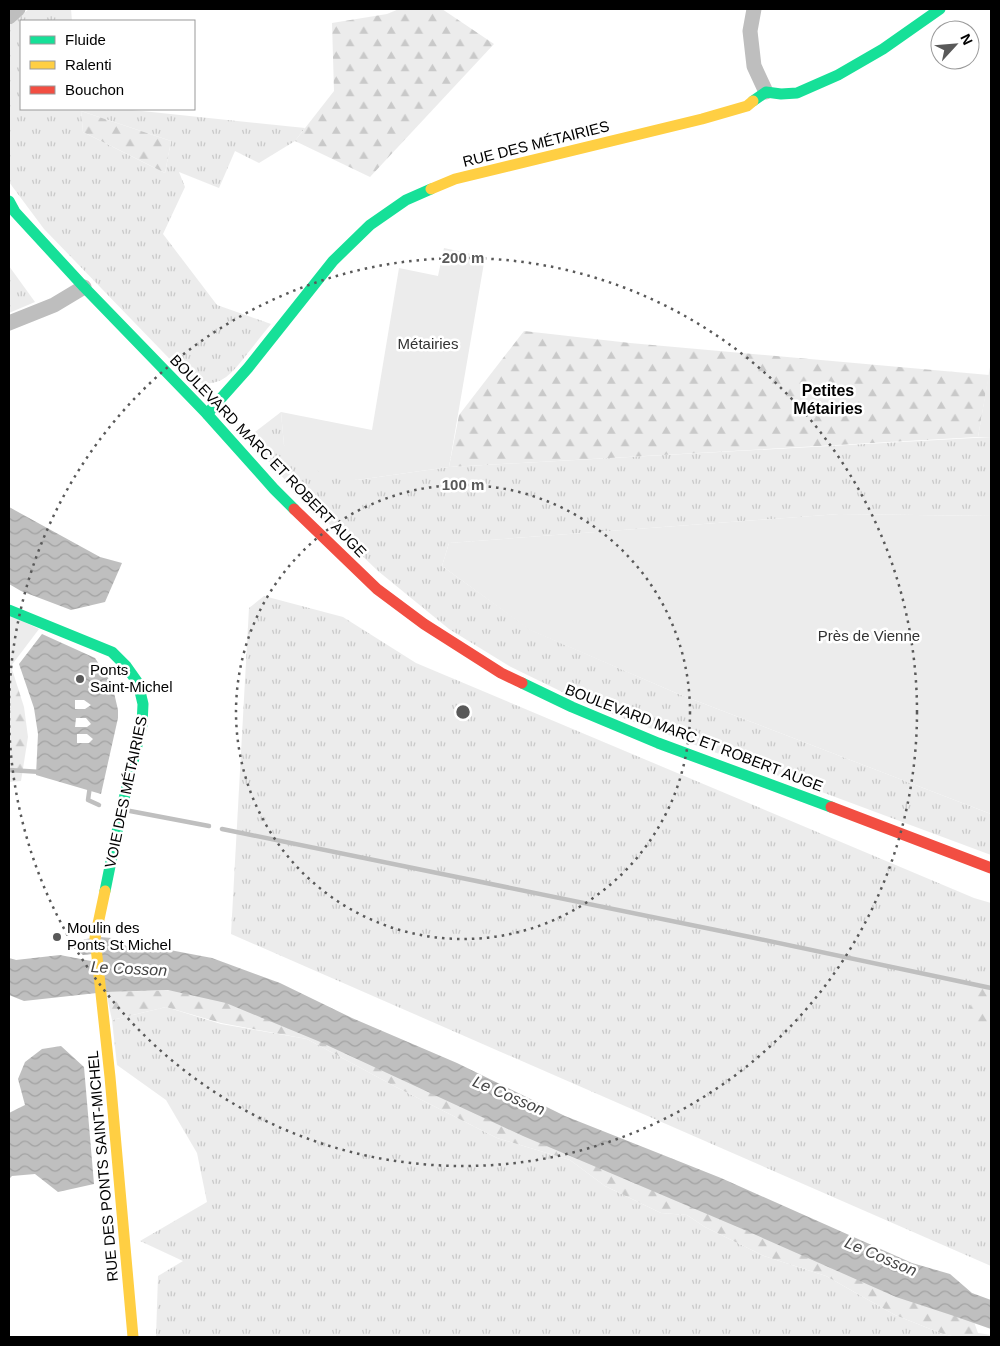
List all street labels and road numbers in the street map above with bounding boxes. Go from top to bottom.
street label: RUE DES MÉTAIRIES [461,117,611,170]
street label: BOULEVARD MARC ET ROBERT AUGE [167,351,370,560]
street label: BOULEVARD MARC ET ROBERT AUGE [563,680,825,795]
street label: VOIE DES MÉTAIRIES [101,714,150,869]
street label: RUE DES PONTS SAINT-MICHEL [84,1050,121,1282]

